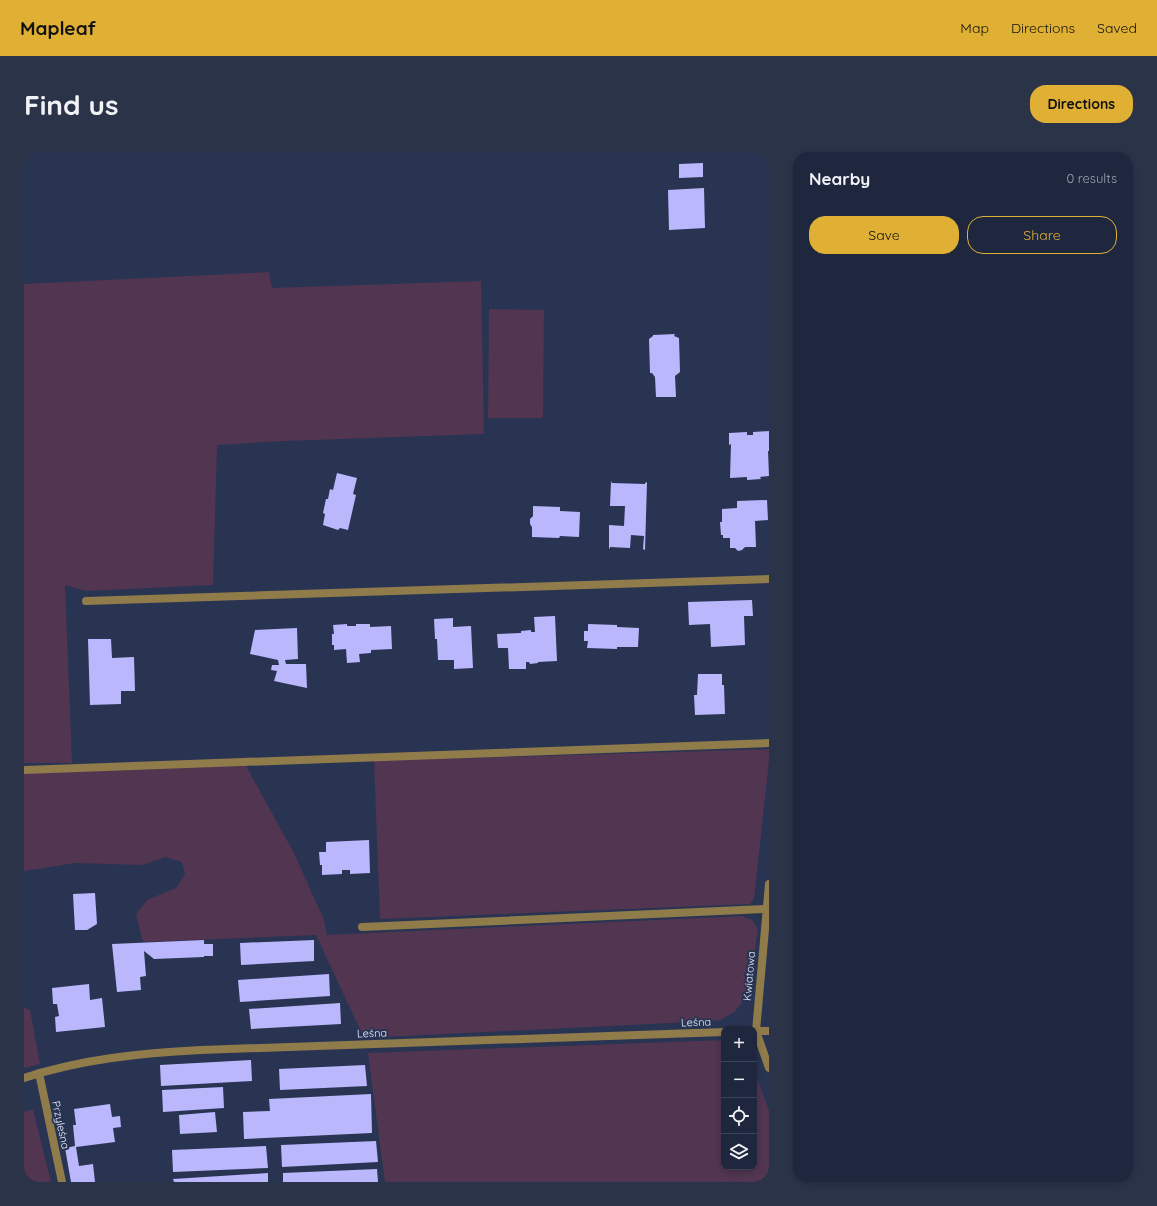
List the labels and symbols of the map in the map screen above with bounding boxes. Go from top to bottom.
street label: Kwiatowa [740,951,758,1001]
street label: Leśna [681,1014,711,1030]
street label: Leśna [357,1025,387,1041]
street label: Przyleśna [49,1100,73,1150]

